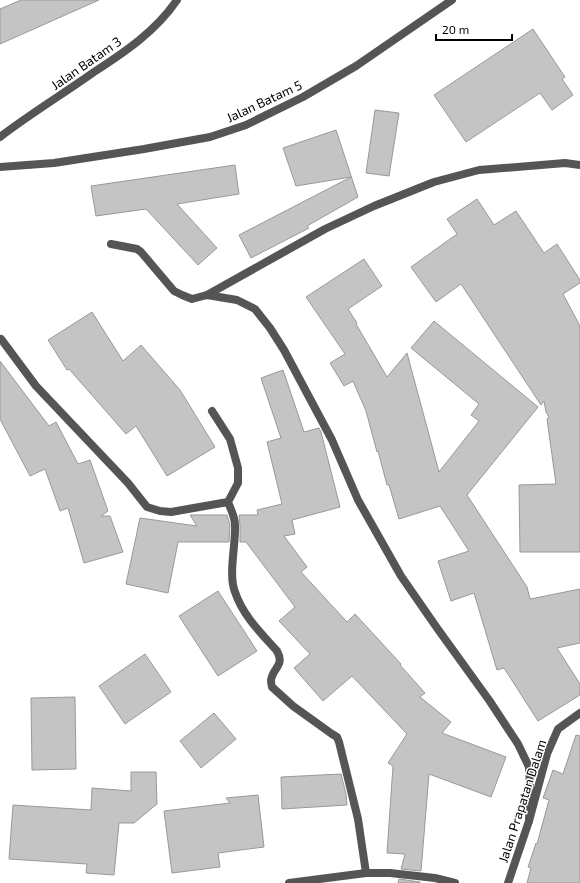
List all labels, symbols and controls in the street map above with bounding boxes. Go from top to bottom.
scale bar [436,16,512,42]
text: 20 m [442,22,469,36]
street label: Jalan Batam 3 [48,33,124,93]
street label: Jalan Batam 5 [224,77,304,125]
street label: Jalan Prapatan Dalam [495,737,549,865]

